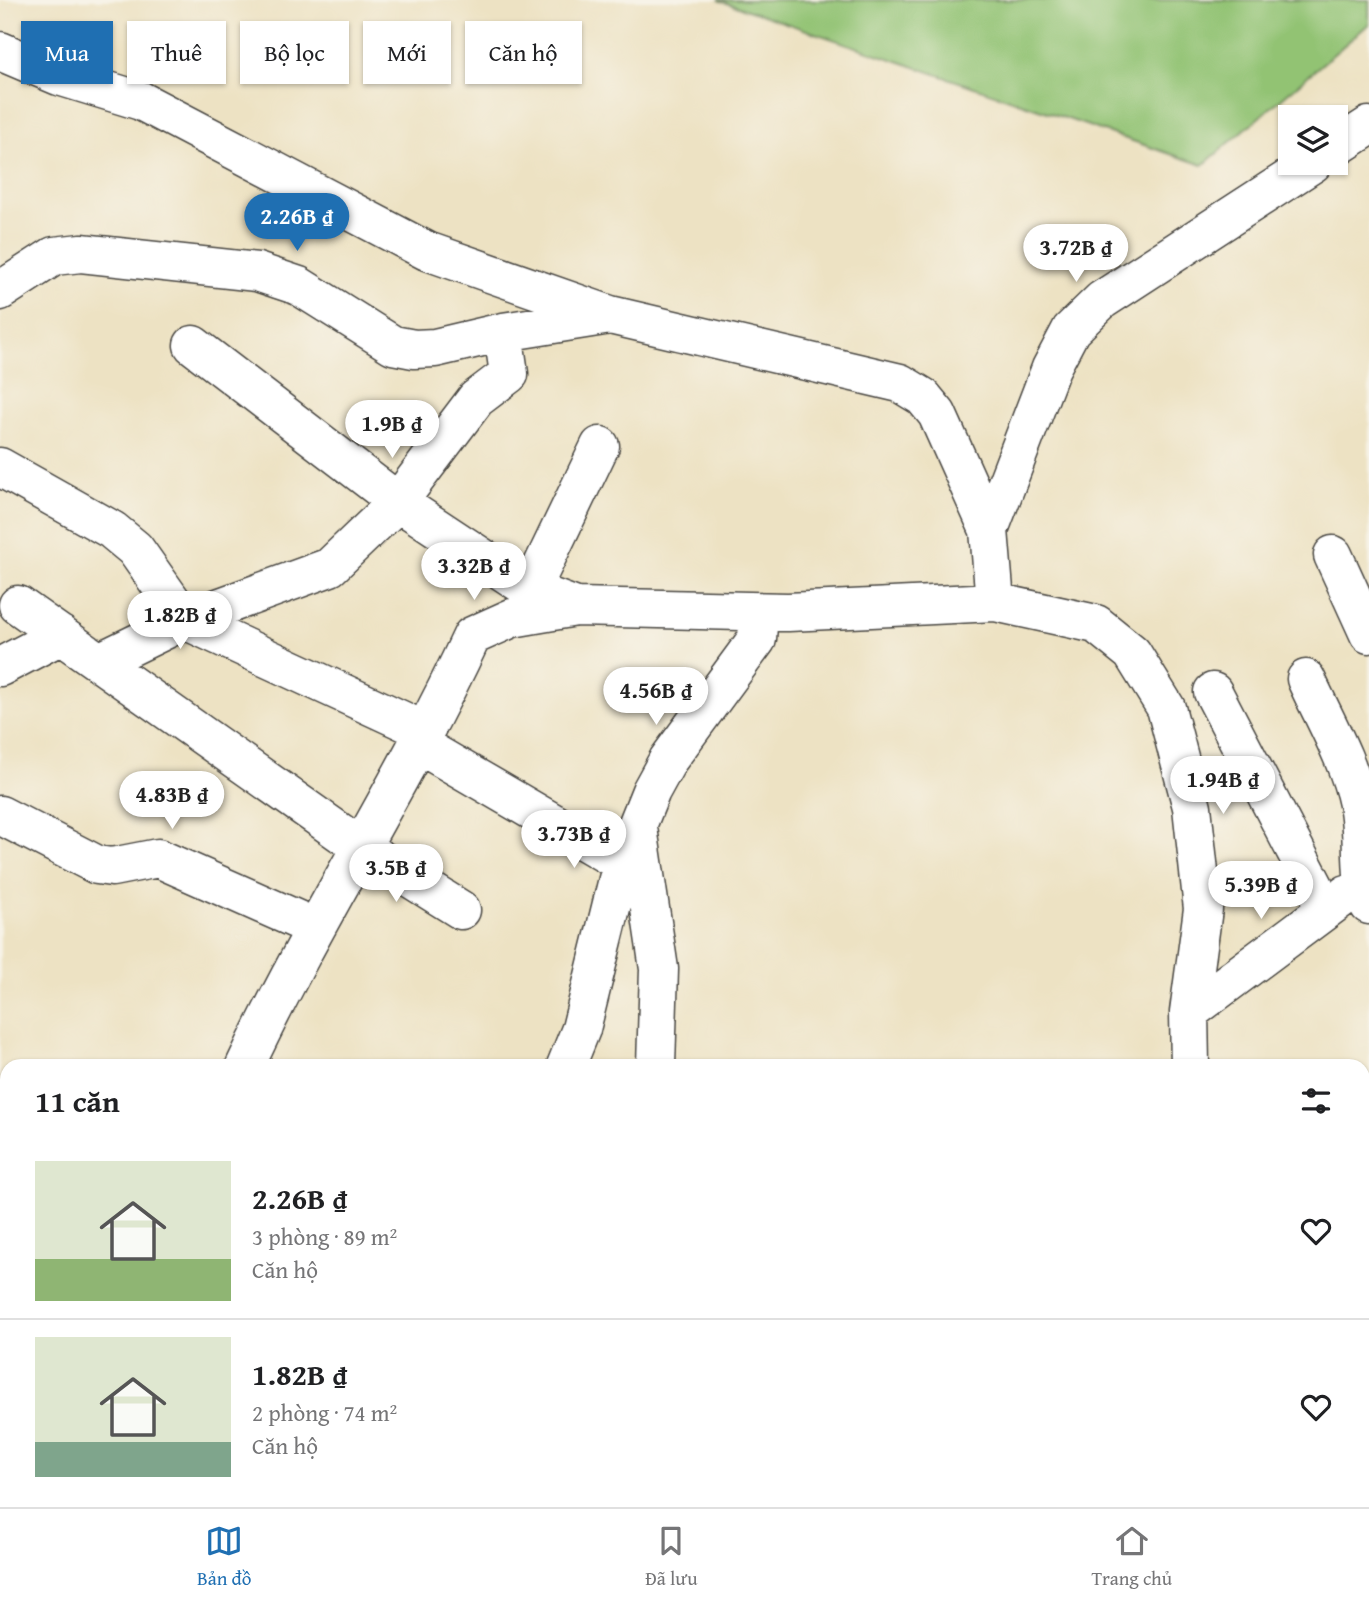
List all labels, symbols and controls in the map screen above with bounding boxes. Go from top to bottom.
chip: Mua [21,21,113,84]
chip: Thuê [127,21,226,84]
chip: Bộ lọc [240,21,349,84]
chip: Mới [363,21,451,84]
chip: Căn hộ [465,21,582,84]
map controls [1278,105,1348,175]
button: layers [1278,105,1348,175]
pin: 2.26B ₫ [232,194,362,253]
text: 2.26B ₫ [260,199,334,232]
pin: 3.72B ₫ [1011,224,1141,284]
text: 3.72B ₫ [1039,230,1113,263]
pin: 1.9B ₫ [335,400,449,460]
text: 1.9B ₫ [361,406,423,439]
pin: 3.32B ₫ [409,542,539,602]
text: 3.32B ₫ [437,548,511,581]
pin: 1.82B ₫ [115,592,245,651]
text: 1.82B ₫ [143,597,217,630]
pin: 4.56B ₫ [591,668,721,727]
text: 4.56B ₫ [619,673,693,706]
pin: 1.94B ₫ [1158,756,1288,816]
text: 1.94B ₫ [1186,762,1260,795]
pin: 4.83B ₫ [107,772,237,831]
text: 4.83B ₫ [135,777,209,810]
pin: 3.73B ₫ [509,810,639,870]
text: 3.73B ₫ [537,816,611,849]
pin: 3.5B ₫ [339,844,453,904]
text: 3.5B ₫ [365,850,427,883]
pin: 5.39B ₫ [1196,862,1326,921]
text: 5.39B ₫ [1224,867,1298,900]
text: 11 căn [35,1079,120,1123]
icon: filters [1297,1082,1335,1120]
text: 2.26B ₫ [252,1176,348,1220]
icon: home [91,1189,175,1273]
icon: heart [1297,1212,1335,1250]
text: 3 phòng · 89 m² [252,1220,397,1253]
text: Căn hộ [252,1253,318,1286]
text: 1.82B ₫ [252,1352,348,1396]
icon: home [91,1365,175,1449]
icon: heart [1297,1388,1335,1426]
text: 2 phòng · 74 m² [252,1396,397,1429]
text: Căn hộ [252,1429,318,1462]
tab: Bản đồ [197,1522,251,1592]
tab: Đã lưu [645,1522,698,1592]
tab: Trang chủ [1091,1522,1172,1592]

